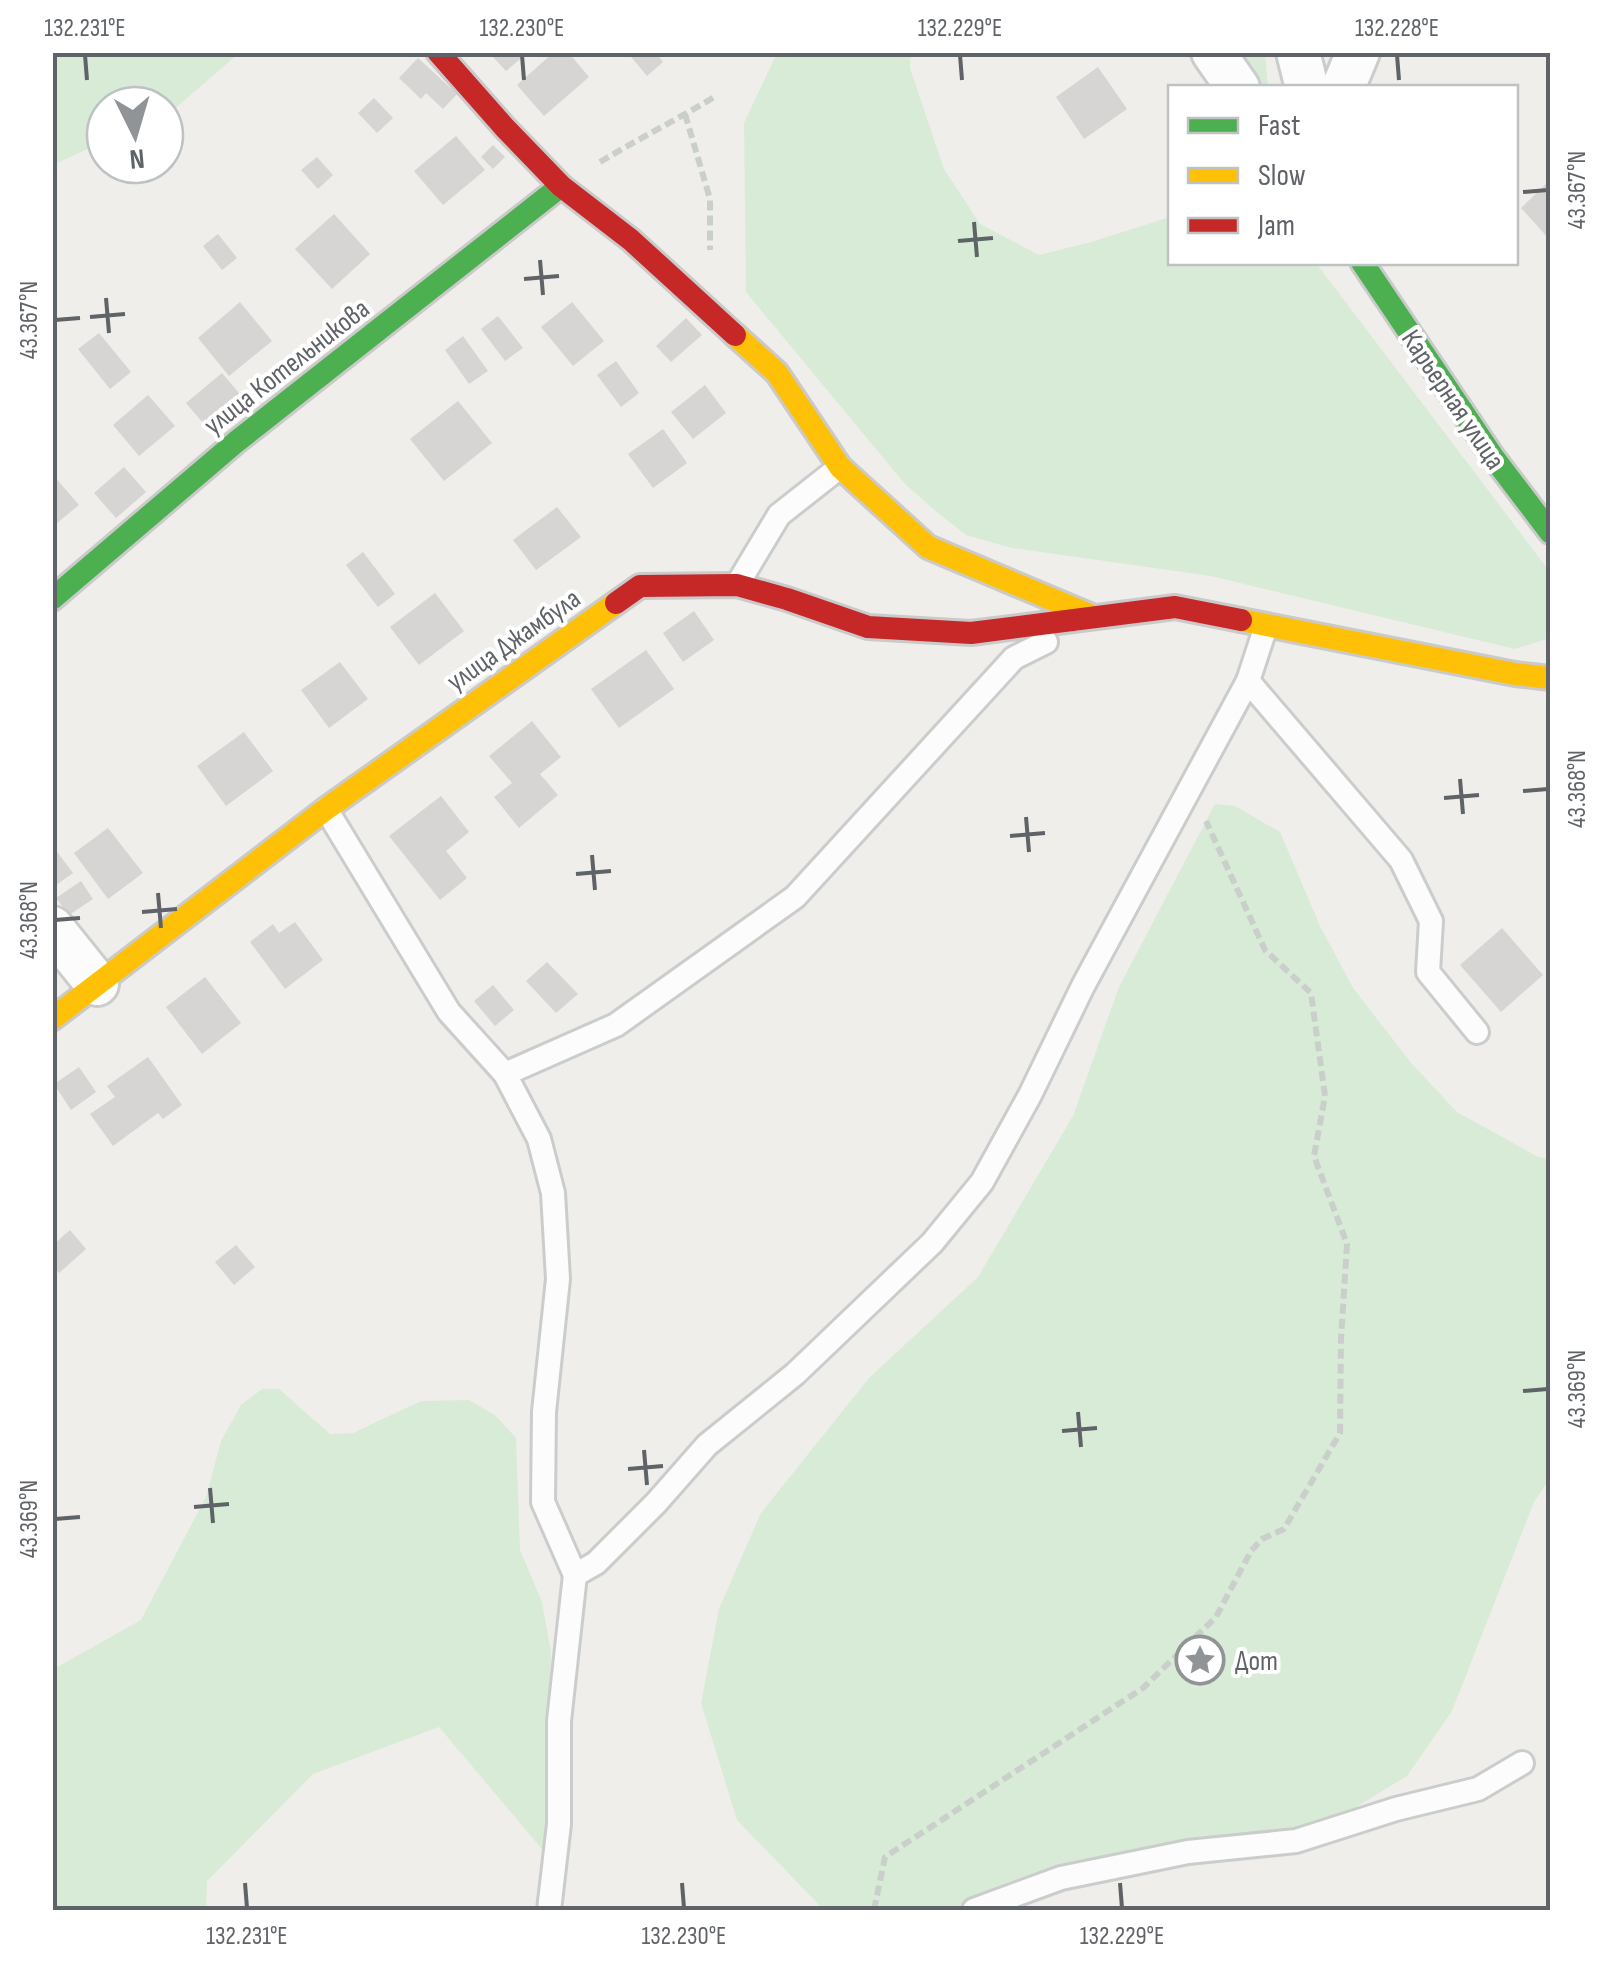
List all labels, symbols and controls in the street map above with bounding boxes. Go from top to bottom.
text: 132.231°E [44,13,126,44]
text: 132.230°E [480,13,564,44]
text: 132.229°E [918,13,1002,44]
text: 132.228°E [1355,13,1439,44]
north arrow [85,85,185,185]
legend [1168,85,1518,265]
text: Fast [1258,108,1300,144]
text: N [128,141,146,175]
text: 43.367°N [1562,151,1593,229]
text: Slow [1258,158,1306,194]
text: Jam [1257,208,1295,244]
text: 43.367°N [14,281,45,359]
street label: улица Котельникова [198,292,376,442]
street label: Карьерная улица [1394,324,1511,476]
street label: улица Джамбула [441,582,587,698]
text: 43.368°N [1562,750,1593,828]
text: 43.368°N [14,881,45,959]
text: 43.369°N [1562,1350,1593,1428]
text: 43.369°N [14,1480,45,1558]
place icon: Дот [1174,1634,1226,1686]
place label: Дот [1235,1645,1278,1678]
text: 132.231°E [206,1921,288,1952]
text: 132.230°E [642,1921,726,1952]
text: 132.229°E [1080,1921,1164,1952]

